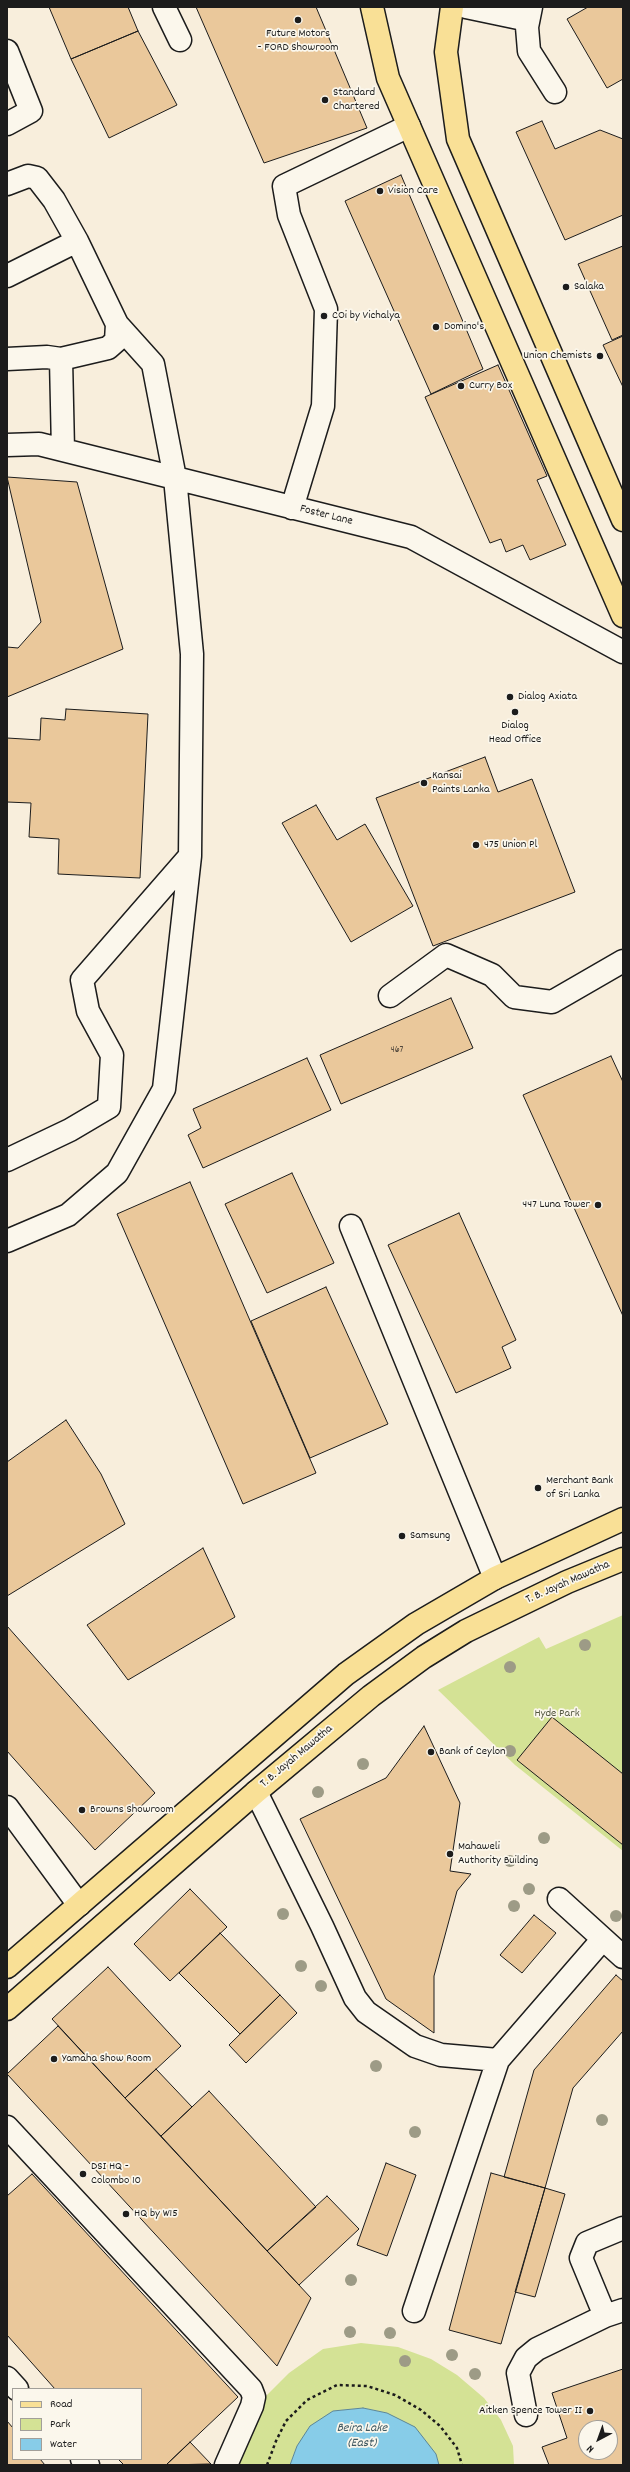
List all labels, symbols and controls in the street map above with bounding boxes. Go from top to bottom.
marker: Future Motors - FORD Showroom [293,15,303,25]
place label: Future Motors - FORD Showroom [257,27,339,55]
place label: Standard Chartered [333,86,380,114]
marker: Standard Chartered [320,95,330,105]
place label: Vision Care [388,184,438,198]
marker: Vision Care [375,186,385,196]
place label: Salaka [574,280,604,294]
marker: Salaka [561,282,571,292]
place label: COi by Vichalya [332,309,400,323]
marker: COi by Vichalya [319,311,329,321]
place label: Domino's [444,320,484,334]
marker: Domino's [431,322,441,332]
place label: Union Chemists [523,349,592,363]
marker: Union Chemists [595,351,605,361]
place label: Curry Box [469,379,512,393]
marker: Curry Box [456,381,466,391]
street label: Foster Lane [298,502,354,530]
place label: Dialog Axiata [518,690,577,704]
marker: Dialog Axiata [505,692,515,702]
marker: Dialog Head Office [510,707,520,717]
place label: Dialog Head Office [489,719,541,747]
place label: Kansai Paints Lanka [432,769,490,797]
marker: Kansai Paints Lanka [419,778,429,788]
place label: 475 Union Pl [484,838,537,852]
marker: 475 Union Pl [471,840,481,850]
house number: 467 [391,1045,403,1057]
place label: 447 Luna Tower [522,1198,590,1212]
marker: 447 Luna Tower [593,1200,603,1210]
place label: Merchant Bank of Sri Lanka [546,1474,613,1502]
marker: Merchant Bank of Sri Lanka [533,1483,543,1493]
place label: Samsung [410,1529,450,1543]
marker: Samsung [397,1531,407,1541]
street label: T. B. Jayah Mawatha [524,1558,612,1608]
park label: Hyde Park [534,1707,580,1721]
street label: T. B. Jayah Mawatha [258,1722,336,1792]
place label: Bank of Ceylon [439,1745,506,1759]
marker: Bank of Ceylon [426,1747,436,1757]
place label: Browns Showroom [90,1803,174,1817]
marker: Browns Showroom [77,1805,87,1815]
place label: Mahaweli Authority Building [458,1840,538,1868]
marker: Mahaweli Authority Building [445,1849,455,1859]
place label: Yamaha Show Room [62,2052,151,2066]
marker: Yamaha Show Room [49,2054,59,2064]
place label: DSI HQ - Colombo 10 [91,2160,141,2188]
marker: DSI HQ - Colombo 10 [78,2169,88,2179]
place label: HQ by W15 [134,2207,178,2221]
marker: HQ by W15 [121,2209,131,2219]
legend [12,2388,142,2460]
text: Road [50,2396,72,2413]
place label: Aitken Spence Tower II [479,2404,582,2418]
marker: Aitken Spence Tower II [585,2406,595,2416]
text: Park [50,2416,70,2433]
north arrow [578,2420,618,2460]
water label: Beira Lake (East) [337,2421,387,2452]
text: Water [50,2436,77,2453]
text: N [583,2440,598,2456]

